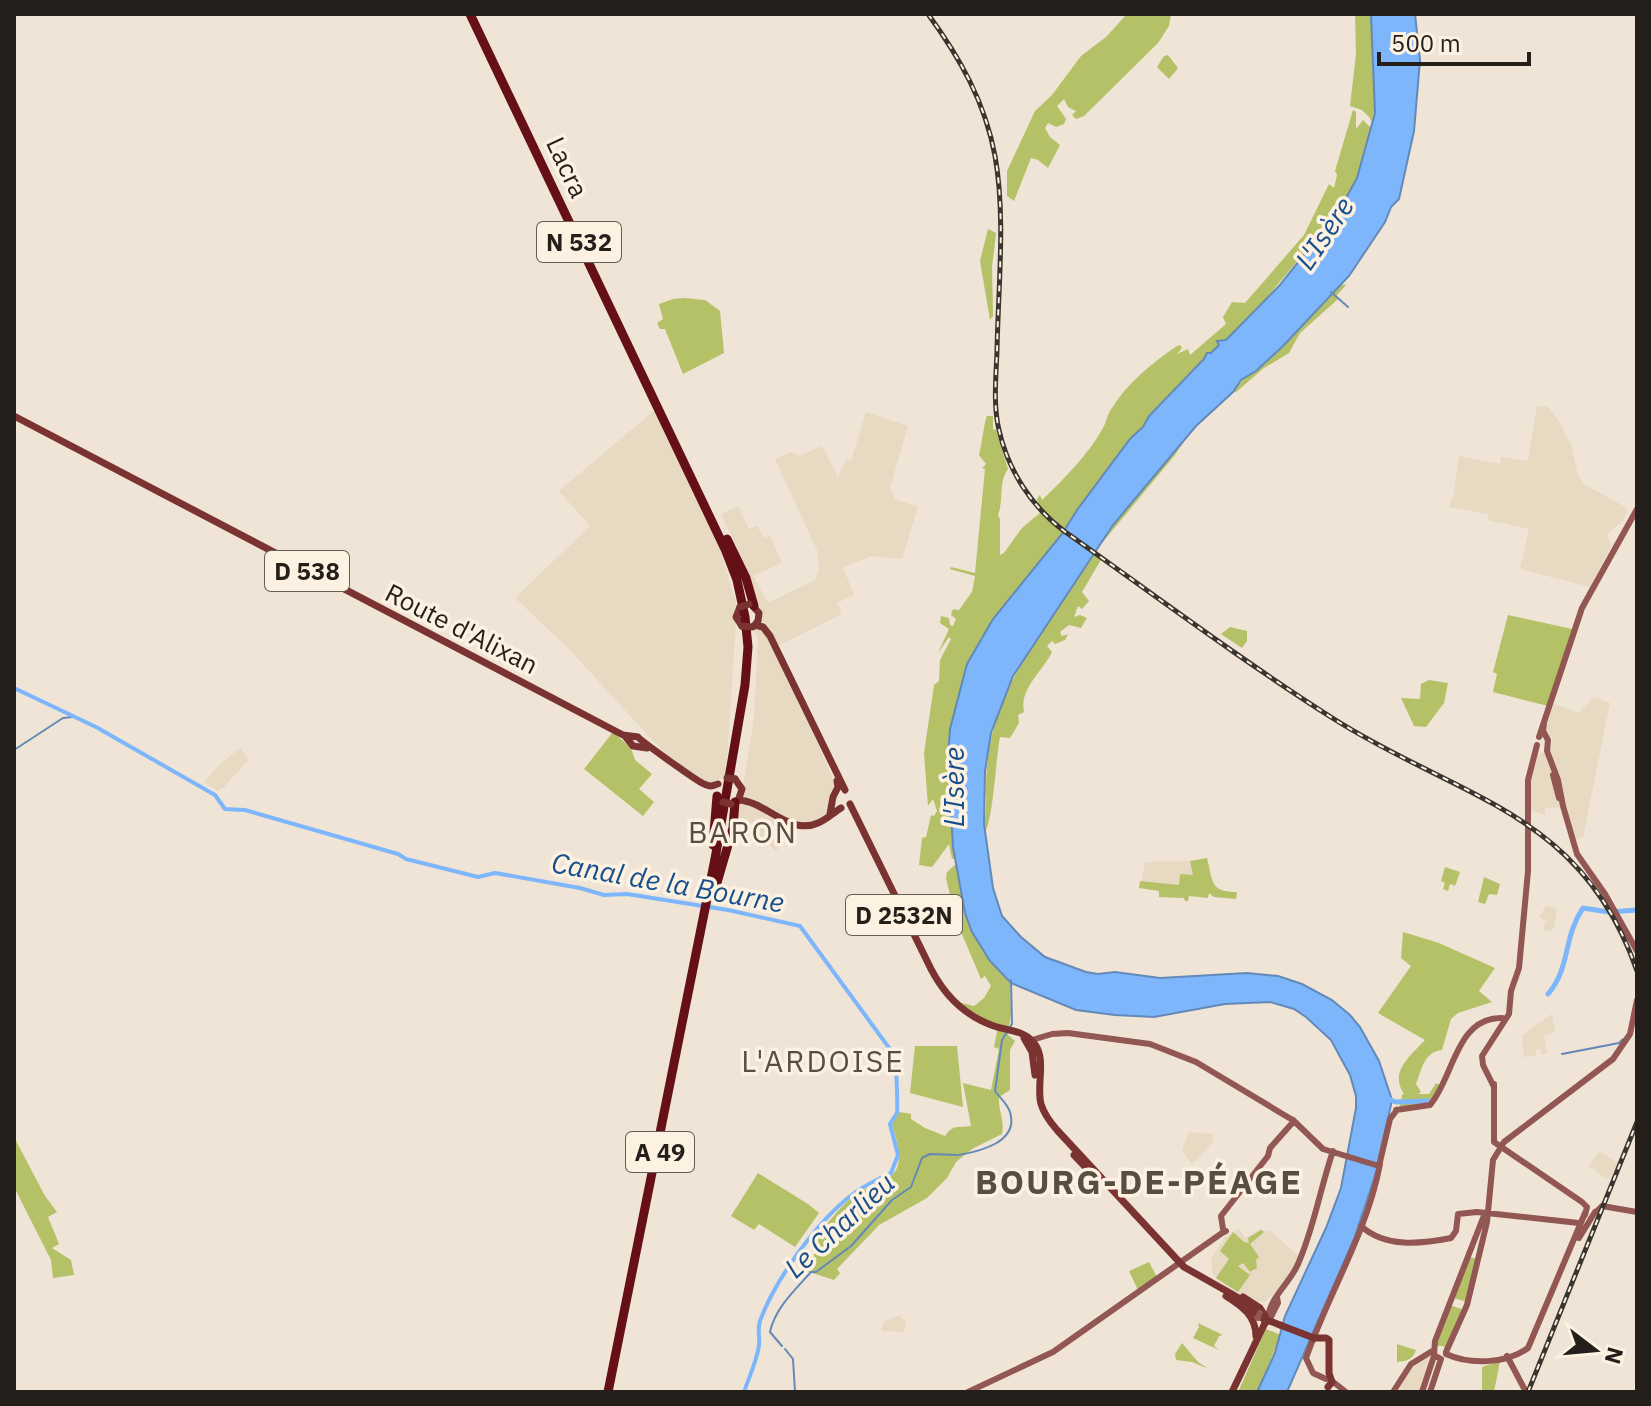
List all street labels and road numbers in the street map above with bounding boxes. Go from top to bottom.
street label: Lacra [539,131,597,203]
road number: N 532 [537,222,621,262]
road number: D 538 [265,551,349,591]
street label: Route d'Alixan [380,575,544,681]
road number: D 2532N [846,895,962,935]
road number: A 49 [626,1132,694,1172]

